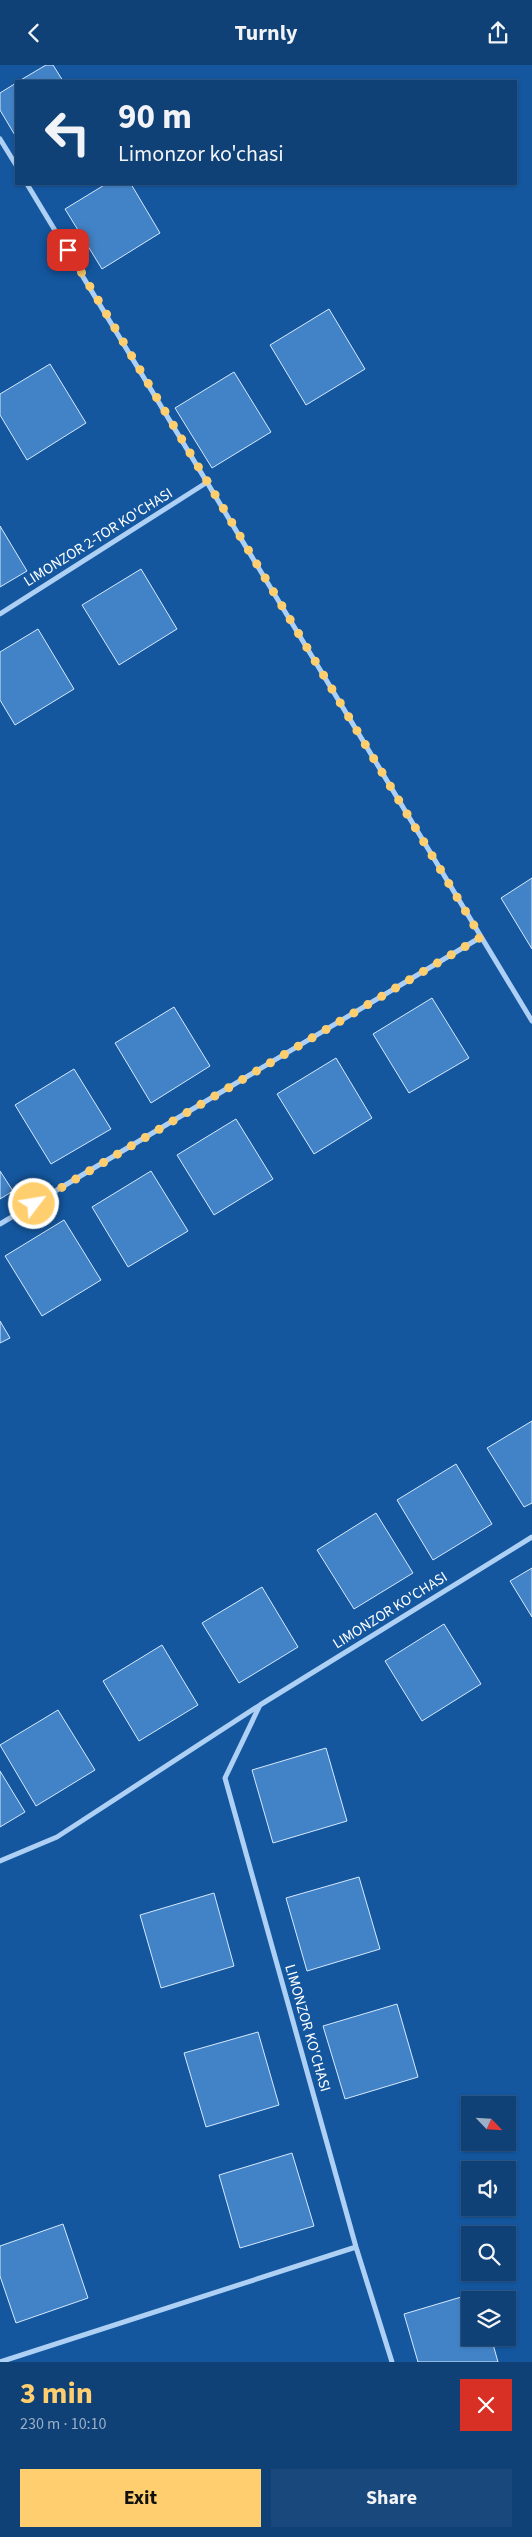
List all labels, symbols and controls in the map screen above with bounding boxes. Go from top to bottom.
text: Turnly [235,17,297,49]
icon: back [20,19,48,47]
icon: share [484,19,512,47]
text: 90 m [118,92,192,142]
icon: left [35,100,100,165]
text: Limonzor ko'chasi [118,138,284,170]
pin [47,229,89,271]
icon: arrive [54,236,82,264]
street label: LIMONZOR 2-TOR KO'CHASI [20,483,177,592]
position arrow [7,1177,59,1229]
street label: LIMONZOR KO'CHASI [329,1567,452,1654]
street label: LIMONZOR KO'CHASI [279,1962,336,2094]
north arrow [461,2096,516,2151]
map controls [461,2096,516,2346]
button: sound [461,2161,516,2216]
button: search [461,2226,516,2281]
button: layers [461,2291,516,2346]
text: 3 min [20,2372,93,2415]
button: close [460,2379,512,2431]
text: 230 m · 10:10 [20,2413,107,2435]
button: Exit [20,2469,261,2527]
button: Share [271,2469,512,2527]

